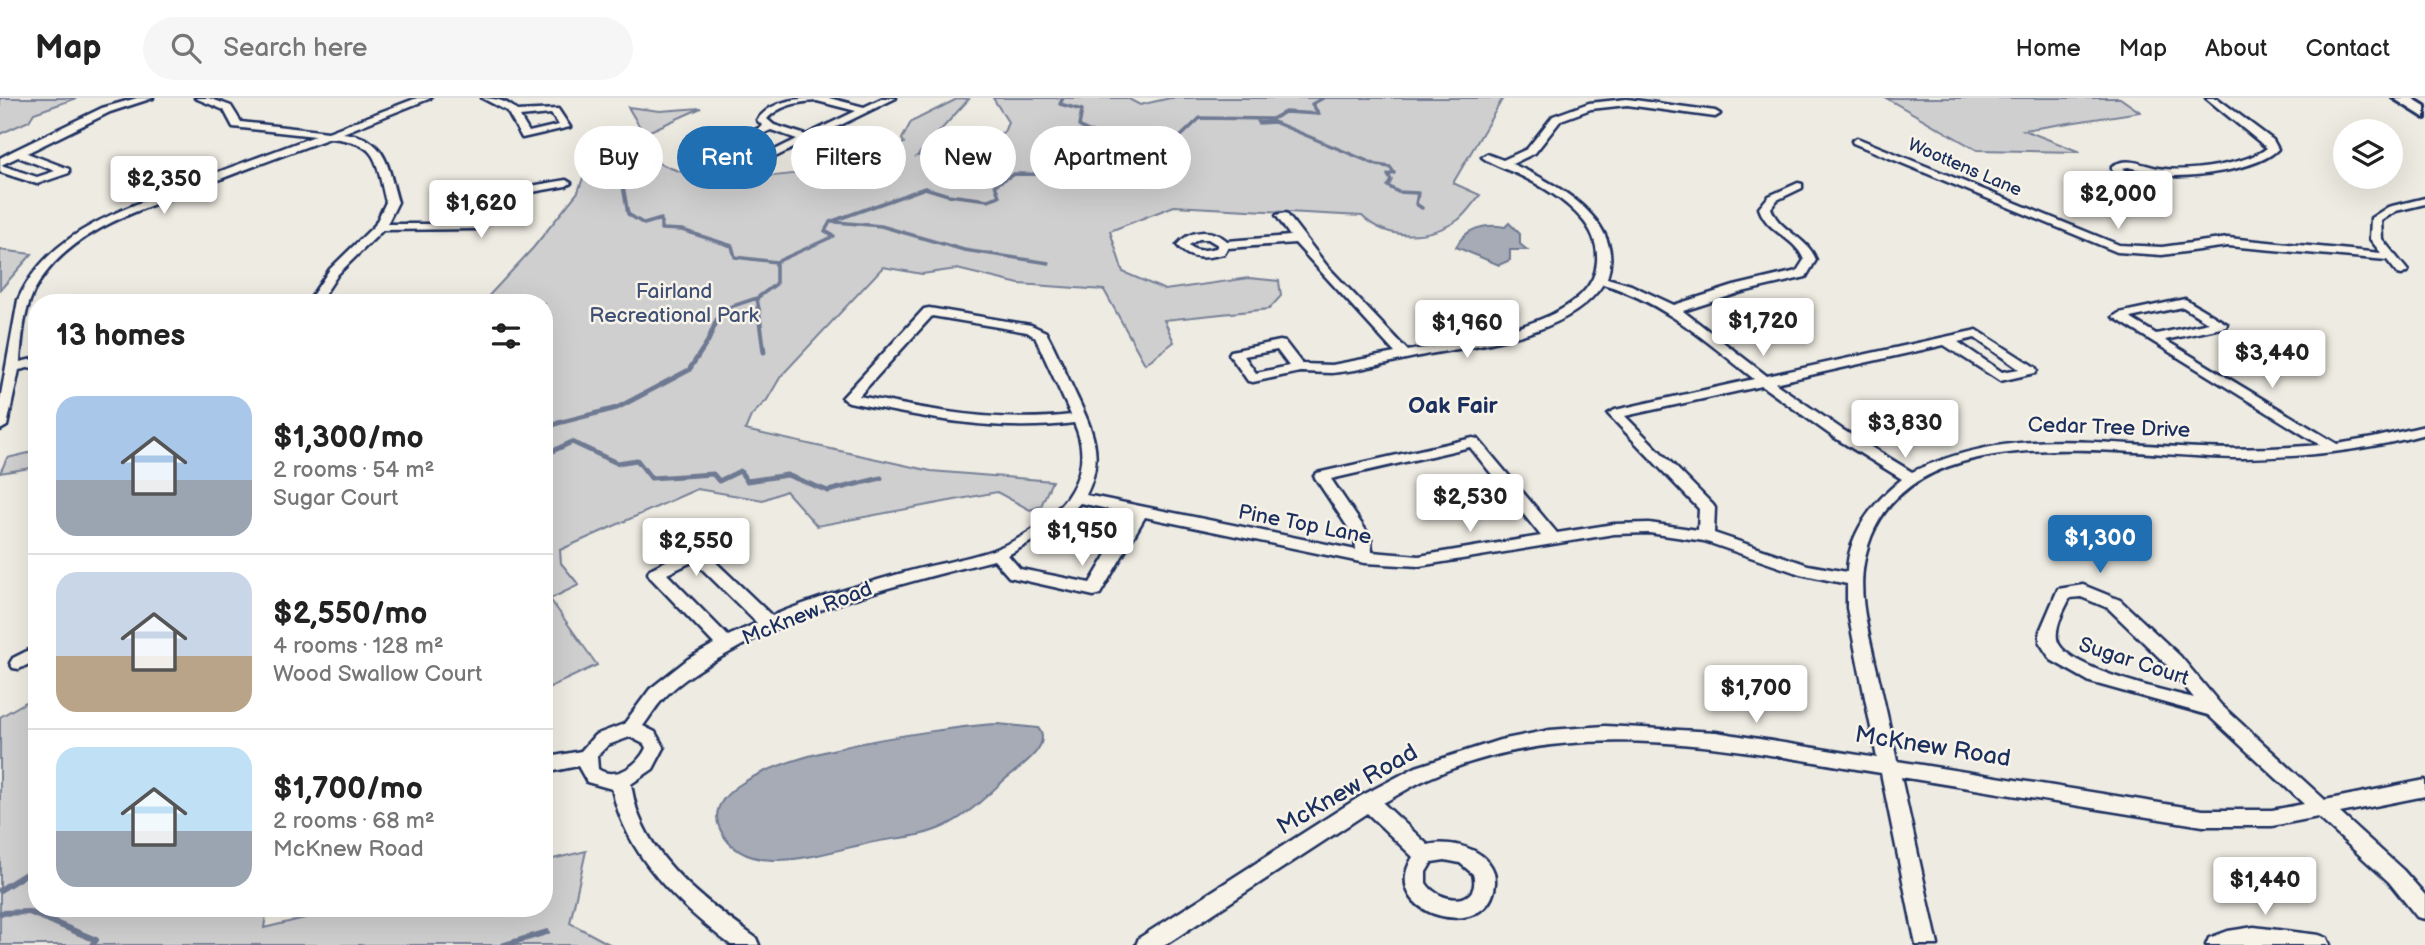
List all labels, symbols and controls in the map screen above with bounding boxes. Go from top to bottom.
search box [143,17,633,80]
text: Map [35,28,101,68]
icon: search [167,29,205,67]
text: Search here [223,33,367,64]
text: Home [2016,34,2081,63]
text: Map [2119,34,2167,63]
text: About [2205,34,2267,63]
text: Contact [2305,34,2390,63]
map controls [2333,119,2403,189]
button: layers [2333,119,2403,189]
chip: Buy [574,126,663,189]
chip: Rent [677,126,777,189]
chip: Filters [791,126,906,189]
chip: New [920,126,1016,189]
chip: Apartment [1030,126,1191,189]
street label: Woottens Lane [1905,134,2025,201]
pin: $2,350 [107,156,221,216]
text: $2,350 [126,165,202,193]
pin: $2,000 [2061,172,2175,231]
pin: $1,620 [424,180,538,240]
text: $2,000 [2079,180,2157,208]
text: $1,620 [445,189,517,217]
park label: Fairland Recreational Park [589,279,759,328]
pin: $1,720 [1706,299,1820,358]
pin: $1,960 [1410,300,1524,360]
text: $1,720 [1728,307,1798,335]
text: $1,960 [1431,309,1503,337]
icon: filters [487,317,525,355]
text: 13 homes [56,318,185,354]
pin: $3,440 [2215,330,2329,390]
text: $3,440 [2234,339,2310,367]
district label: Oak Fair [1408,392,1499,420]
pin: $3,830 [1848,400,1962,460]
text: $3,830 [1867,409,1943,437]
street label: Cedar Tree Drive [2027,412,2191,443]
text: $1,300/mo [273,420,424,456]
icon: home [112,424,196,508]
text: 2 rooms · 54 m² [273,456,435,484]
pin: $2,530 [1413,474,1527,534]
text: $2,530 [1432,483,1508,511]
text: Sugar Court [273,484,398,512]
street label: Pine Top Lane [1236,499,1374,550]
pin: $1,950 [1025,508,1139,568]
pin: $1,300 [2043,516,2157,575]
text: $1,950 [1046,517,1118,545]
pin: $2,550 [639,518,753,578]
text: $1,300 [2064,524,2136,552]
text: $2,550 [659,527,733,555]
street label: McKnew Road [739,576,876,651]
text: $2,550/mo [273,596,427,632]
icon: home [112,600,196,684]
text: 4 rooms · 128 m² [273,632,444,660]
street label: Sugar Court [2076,632,2193,691]
text: Wood Swallow Court [273,660,482,688]
pin: $1,700 [1699,666,1813,725]
text: $1,700 [1720,674,1792,702]
street label: McKnew Road [1853,720,2013,773]
street label: McKnew Road [1272,738,1423,841]
text: $1,700/mo [273,771,423,807]
icon: home [112,775,196,859]
text: 2 rooms · 68 m² [273,807,435,835]
text: McKnew Road [273,835,424,863]
pin: $1,440 [2208,858,2322,917]
text: $1,440 [2229,866,2301,894]

